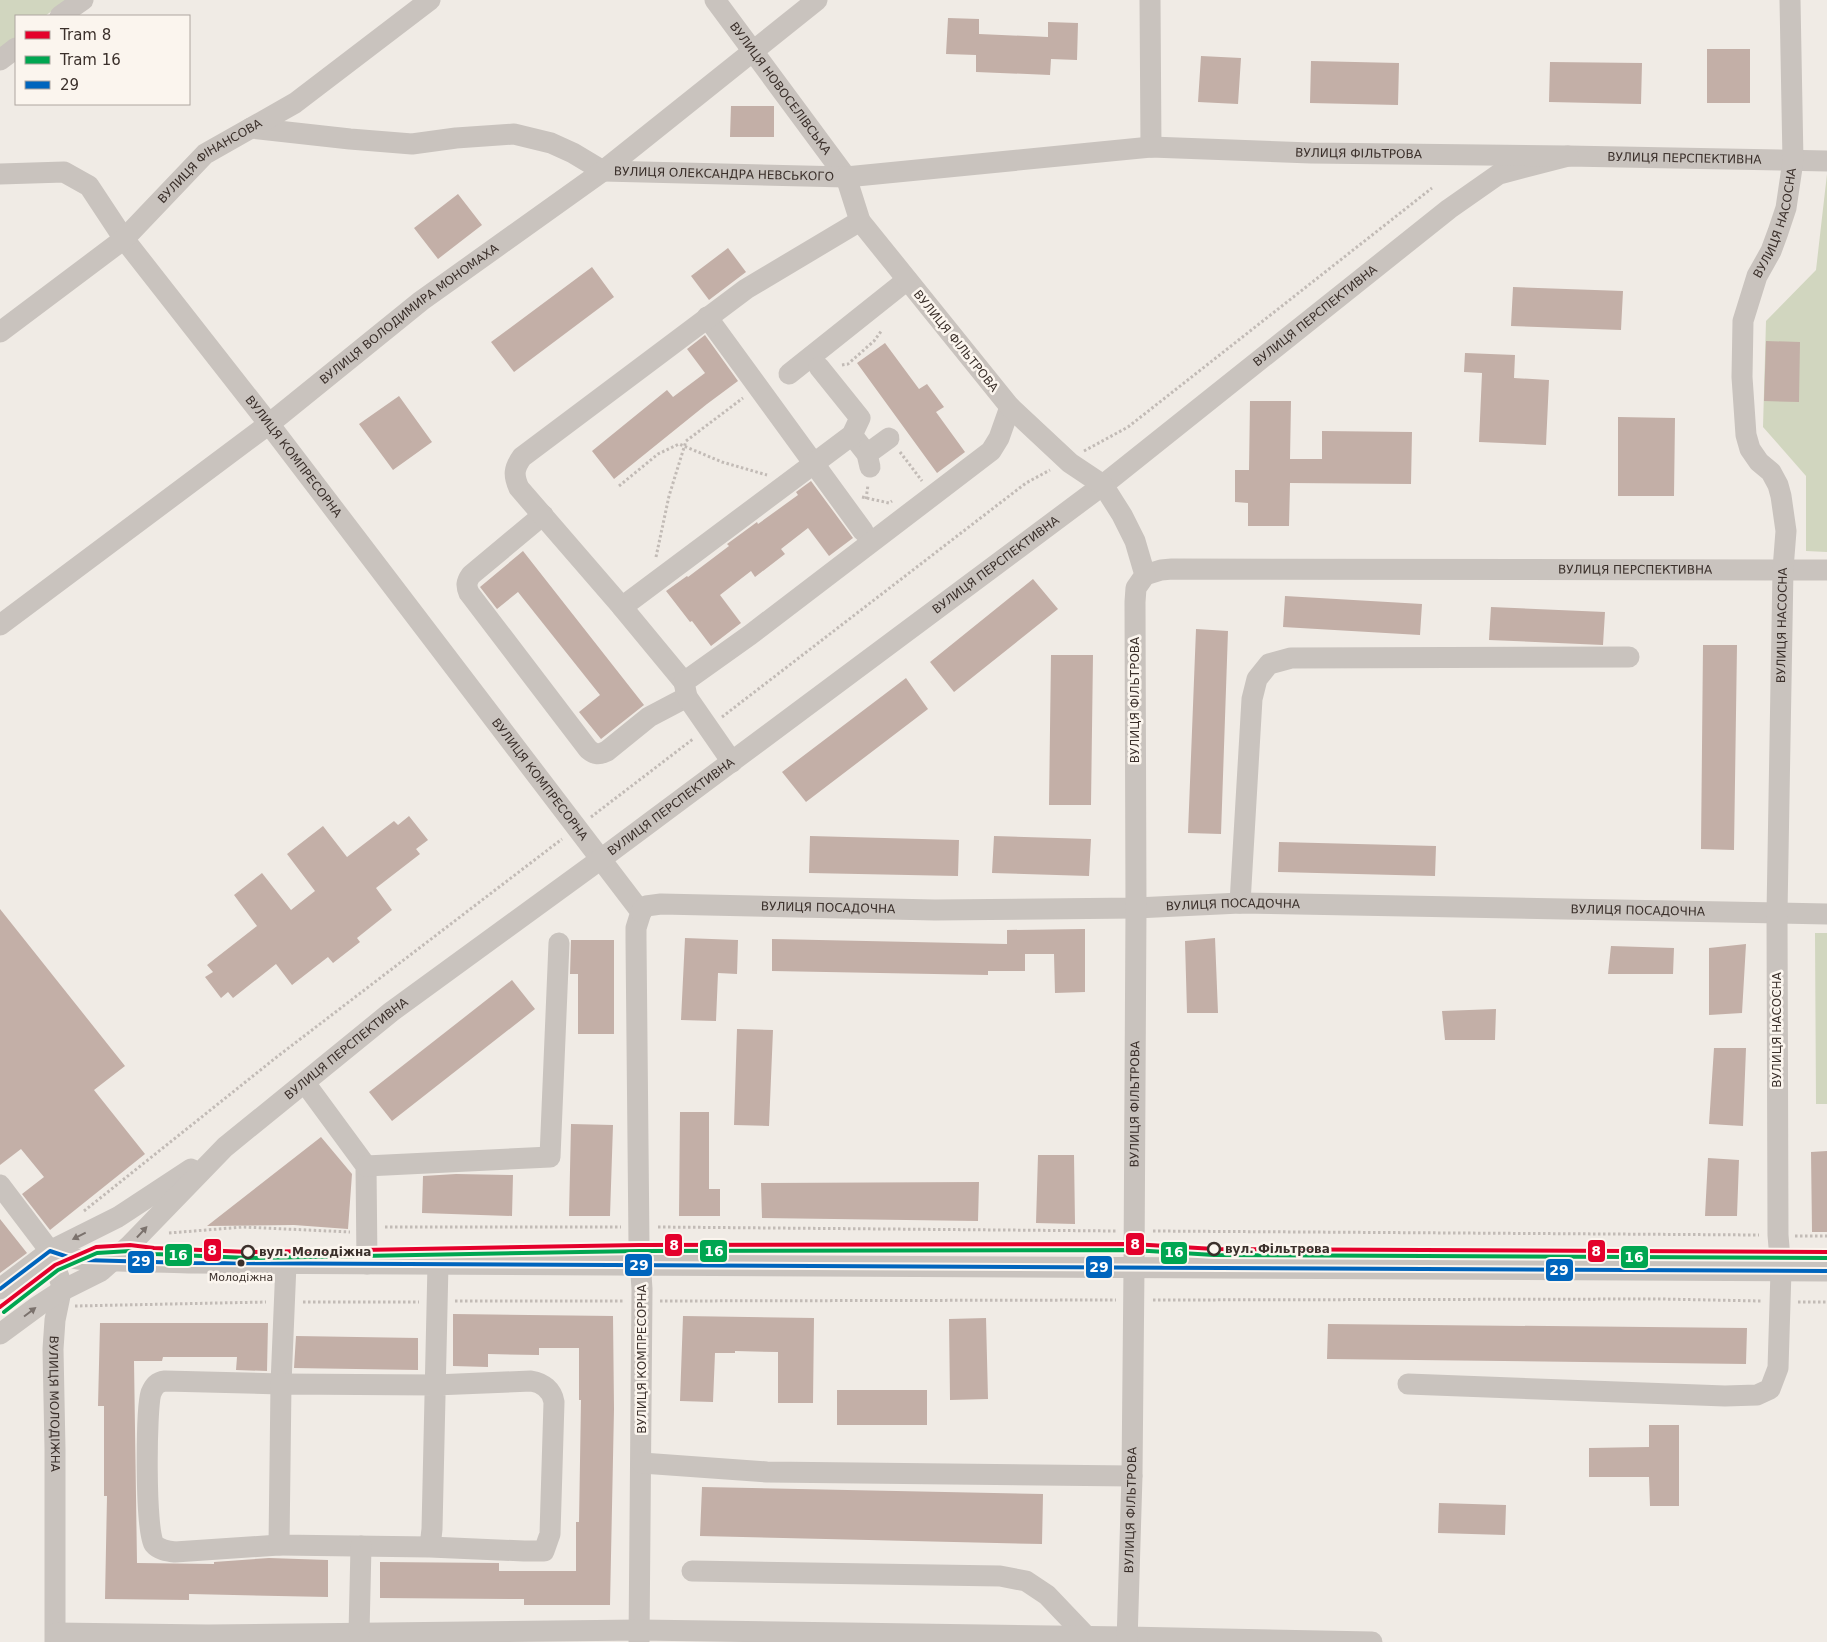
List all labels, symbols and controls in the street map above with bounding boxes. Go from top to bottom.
legend [15,15,190,105]
street label: ВУЛИЦЯ НОВОСЕЛІВСЬКА [727,19,835,158]
text: Tram 8 [59,26,111,44]
text: Tram 16 [59,51,121,69]
text: 29 [60,76,79,94]
street label: ВУЛИЦЯ ФІНАНСОВА [155,116,265,206]
street label: ВУЛИЦЯ ФІЛЬТРОВА [1295,145,1423,161]
street label: ВУЛИЦЯ ПЕРСПЕКТИВНА [1607,150,1762,167]
street label: ВУЛИЦЯ ОЛЕКСАНДРА НЕВСЬКОГО [614,164,834,184]
street label: ВУЛИЦЯ НАСОСНА [1750,166,1799,280]
street label: ВУЛИЦЯ ВОЛОДИМИРА МОНОМАХА [317,241,502,387]
street label: ВУЛИЦЯ ПЕРСПЕКТИВНА [1250,262,1380,369]
street label: ВУЛИЦЯ ФІЛЬТРОВА [911,287,1002,395]
street label: ВУЛИЦЯ КОМПРЕСОРНА [242,393,345,521]
street label: ВУЛИЦЯ ПЕРСПЕКТИВНА [930,513,1063,617]
street label: ВУЛИЦЯ ПЕРСПЕКТИВНА [1558,563,1713,577]
street label: ВУЛИЦЯ НАСОСНА [1774,566,1790,683]
street label: ВУЛИЦЯ ФІЛЬТРОВА [1128,636,1142,763]
street label: ВУЛИЦЯ КОМПРЕСОРНА [489,716,591,844]
street label: ВУЛИЦЯ ПЕРСПЕКТИВНА [605,755,738,858]
street label: ВУЛИЦЯ ПОСАДОЧНА [1165,896,1301,914]
street label: ВУЛИЦЯ ПОСАДОЧНА [761,899,896,916]
street label: ВУЛИЦЯ ПОСАДОЧНА [1570,902,1706,919]
street label: ВУЛИЦЯ НАСОСНА [1770,971,1784,1088]
street label: ВУЛИЦЯ ПЕРСПЕКТИВНА [282,994,411,1103]
street label: ВУЛИЦЯ ФІЛЬТРОВА [1128,1040,1142,1167]
one-way arrow [136,1227,148,1239]
line badge: 8 [1125,1232,1145,1256]
one-way arrow [72,1233,86,1241]
line badge: 8 [664,1233,683,1257]
text: 8 [1130,1236,1140,1252]
text: 8 [669,1237,679,1253]
line badge: 8 [203,1238,222,1262]
line badge: 16 [699,1239,728,1263]
line badge: 8 [1587,1239,1606,1263]
line badge: 16 [1160,1241,1188,1265]
text: 8 [207,1242,217,1258]
marker: вул. Фільтрова [1207,1242,1221,1256]
place label: вул. Фільтрова [1225,1242,1330,1256]
line badge: 16 [164,1243,193,1267]
text: 16 [704,1243,724,1259]
text: 8 [1591,1243,1601,1259]
text: 16 [1164,1244,1184,1260]
marker: вул. Молодіжна [241,1245,255,1259]
place label: вул. Молодіжна [259,1245,371,1259]
line badge: 16 [1620,1245,1649,1269]
text: 16 [168,1247,188,1263]
text: 16 [1624,1249,1644,1265]
line badge: 29 [127,1250,155,1274]
text: 29 [131,1253,151,1269]
line badge: 29 [624,1253,653,1277]
line badge: 29 [1085,1255,1113,1279]
text: 29 [629,1257,649,1273]
marker: Молодіжна [236,1258,246,1268]
line badge: 29 [1545,1258,1574,1282]
text: 29 [1089,1259,1109,1275]
text: 29 [1549,1262,1569,1278]
place label: Молодіжна [209,1271,273,1284]
street label: ВУЛИЦЯ КОМПРЕСОРНА [635,1283,649,1434]
one-way arrow [23,1307,37,1317]
street label: ВУЛИЦЯ МОЛОДІЖНА [46,1335,62,1473]
street label: ВУЛИЦЯ ФІЛЬТРОВА [1122,1446,1139,1574]

